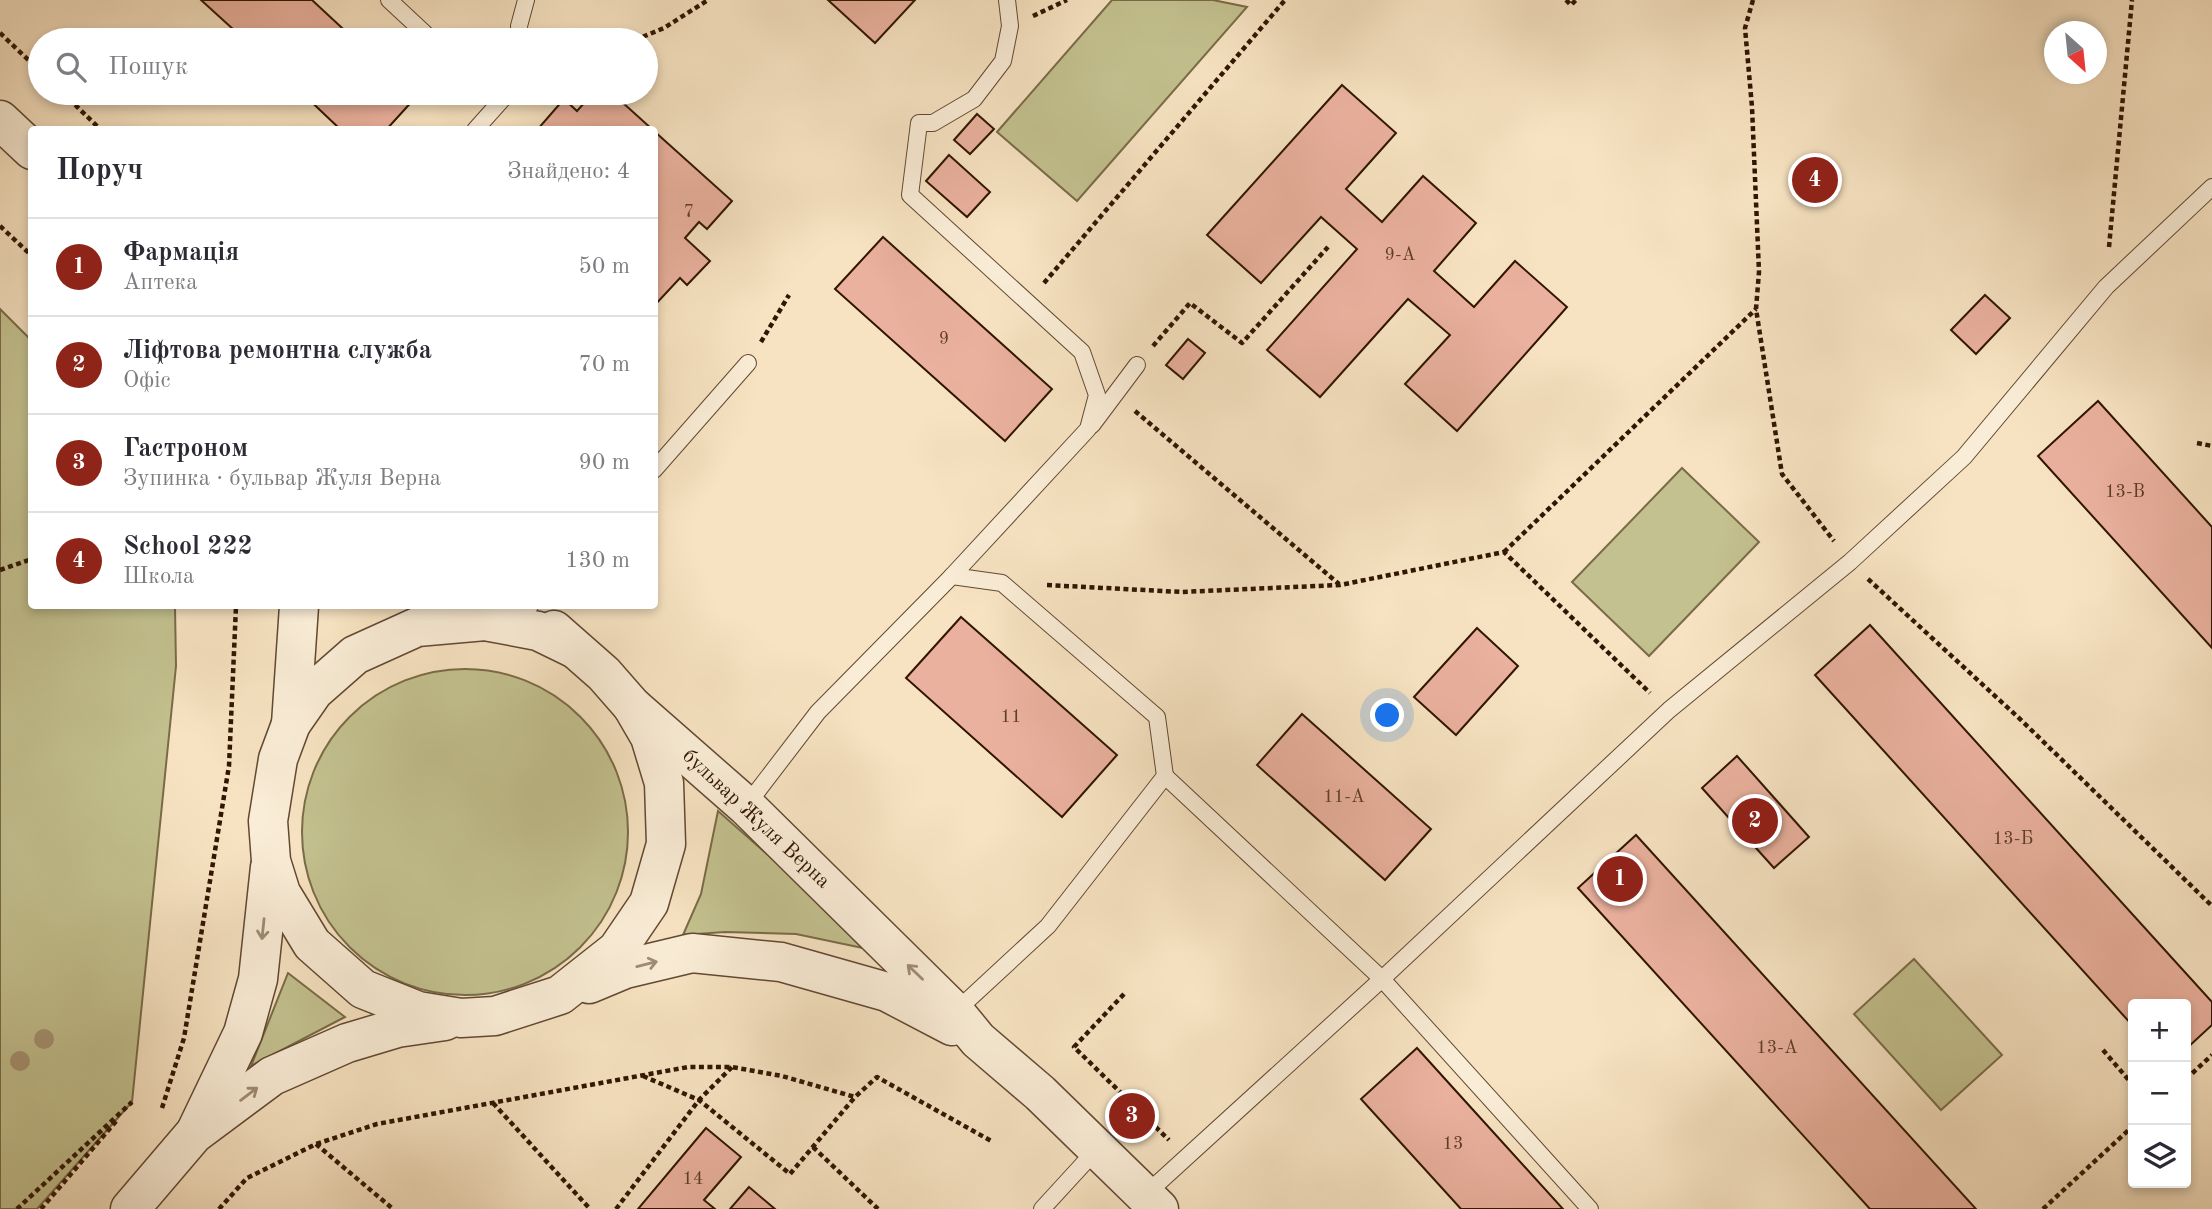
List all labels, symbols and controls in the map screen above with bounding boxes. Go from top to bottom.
north arrow [2044,21,2107,84]
search box [28,28,658,105]
icon: search [52,48,90,86]
text: Пошук [108,54,188,80]
pin: 4 [1792,154,1838,206]
text: Поруч [56,156,143,186]
text: Знайдено: 4 [507,160,630,183]
house number: 7 [684,203,694,221]
text: Фармація [123,240,239,266]
house number: 9-А [1385,246,1416,264]
text: 1 [72,255,86,278]
text: 50 m [579,255,630,278]
text: Аптека [123,271,198,294]
house number: 9 [939,330,949,348]
text: Ліфтова ремонтна служба [123,338,432,364]
text: 2 [72,353,86,376]
text: 70 m [579,353,630,376]
text: Офіс [123,369,171,392]
text: Гастроном [123,436,248,462]
text: 3 [72,451,86,474]
text: 90 m [579,451,630,474]
text: Зупинка · бульвар Жуля Верна [123,467,441,490]
house number: 13-В [2105,483,2145,501]
text: School 222 [123,534,253,560]
text: 4 [72,549,86,572]
text: 130 m [565,549,630,572]
text: Школа [123,565,194,588]
your location [1370,698,1404,732]
house number: 11 [1001,708,1021,726]
street label: бульвар Жуля Верна [678,745,834,893]
house number: 11-А [1323,788,1365,806]
pin: 2 [1732,795,1778,847]
house number: 13-Б [1993,830,2033,848]
pin: 1 [1597,853,1643,905]
one-way arrow [257,917,270,940]
one-way arrow [635,957,658,970]
one-way arrow [907,964,924,981]
map controls [2128,999,2191,1188]
button: + [2128,999,2191,1062]
house number: 13-А [1756,1039,1798,1057]
button: − [2128,1062,2191,1125]
one-way arrow [239,1086,258,1101]
pin: 3 [1109,1090,1155,1142]
button: layers [2128,1125,2191,1188]
house number: 13 [1443,1135,1463,1153]
house number: 14 [683,1170,703,1188]

